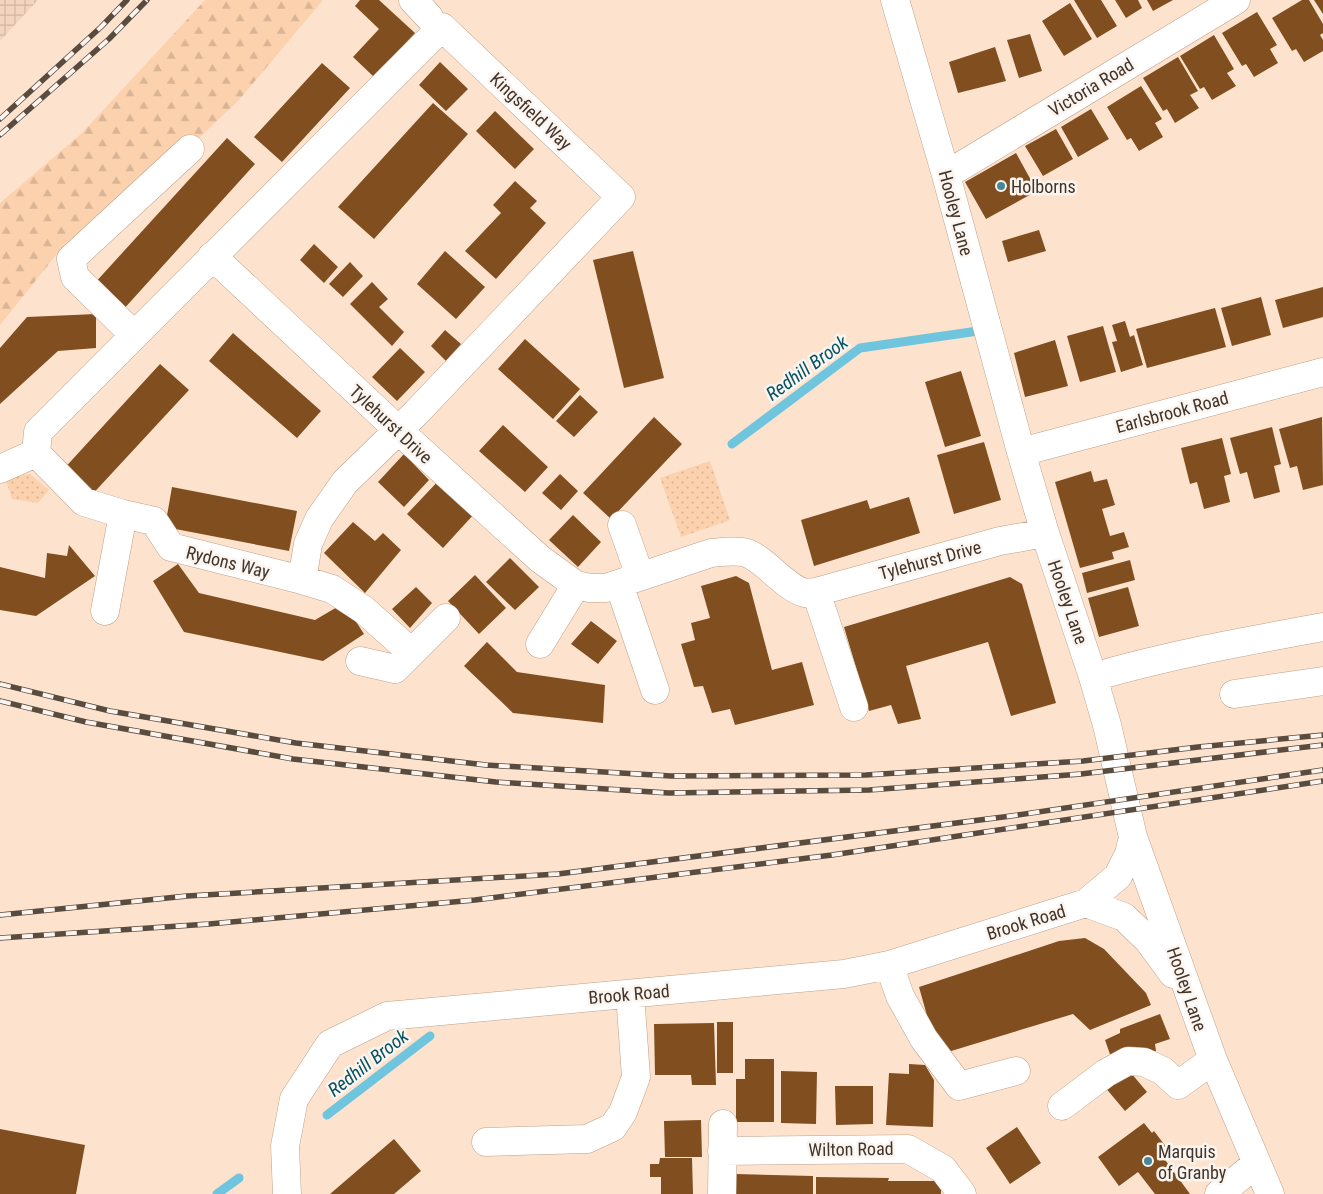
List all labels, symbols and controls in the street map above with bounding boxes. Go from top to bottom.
street label: Victoria Road [1045,53,1137,121]
street label: Kingsfield Way [486,68,576,154]
street label: Hooley Lane [935,168,977,258]
place label: Holborns [1011,176,1076,197]
marker: Holborns [995,180,1007,192]
water label: Redhill Brook [762,330,853,405]
street label: Tylehurst Drive [345,380,437,468]
street label: Earlsbrook Road [1113,387,1231,437]
street label: Tylehurst Drive [876,536,984,584]
street label: Rydons Way [184,541,272,583]
street label: Hooley Lane [1044,557,1092,647]
street label: Brook Road [984,900,1068,944]
street label: Hooley Lane [1163,944,1211,1034]
street label: Brook Road [587,980,671,1008]
water label: Redhill Brook [323,1024,413,1102]
street label: Wilton Road [808,1138,894,1160]
place label: Marquis of Granby [1158,1141,1227,1183]
marker: Marquis of Granby [1142,1155,1154,1167]

